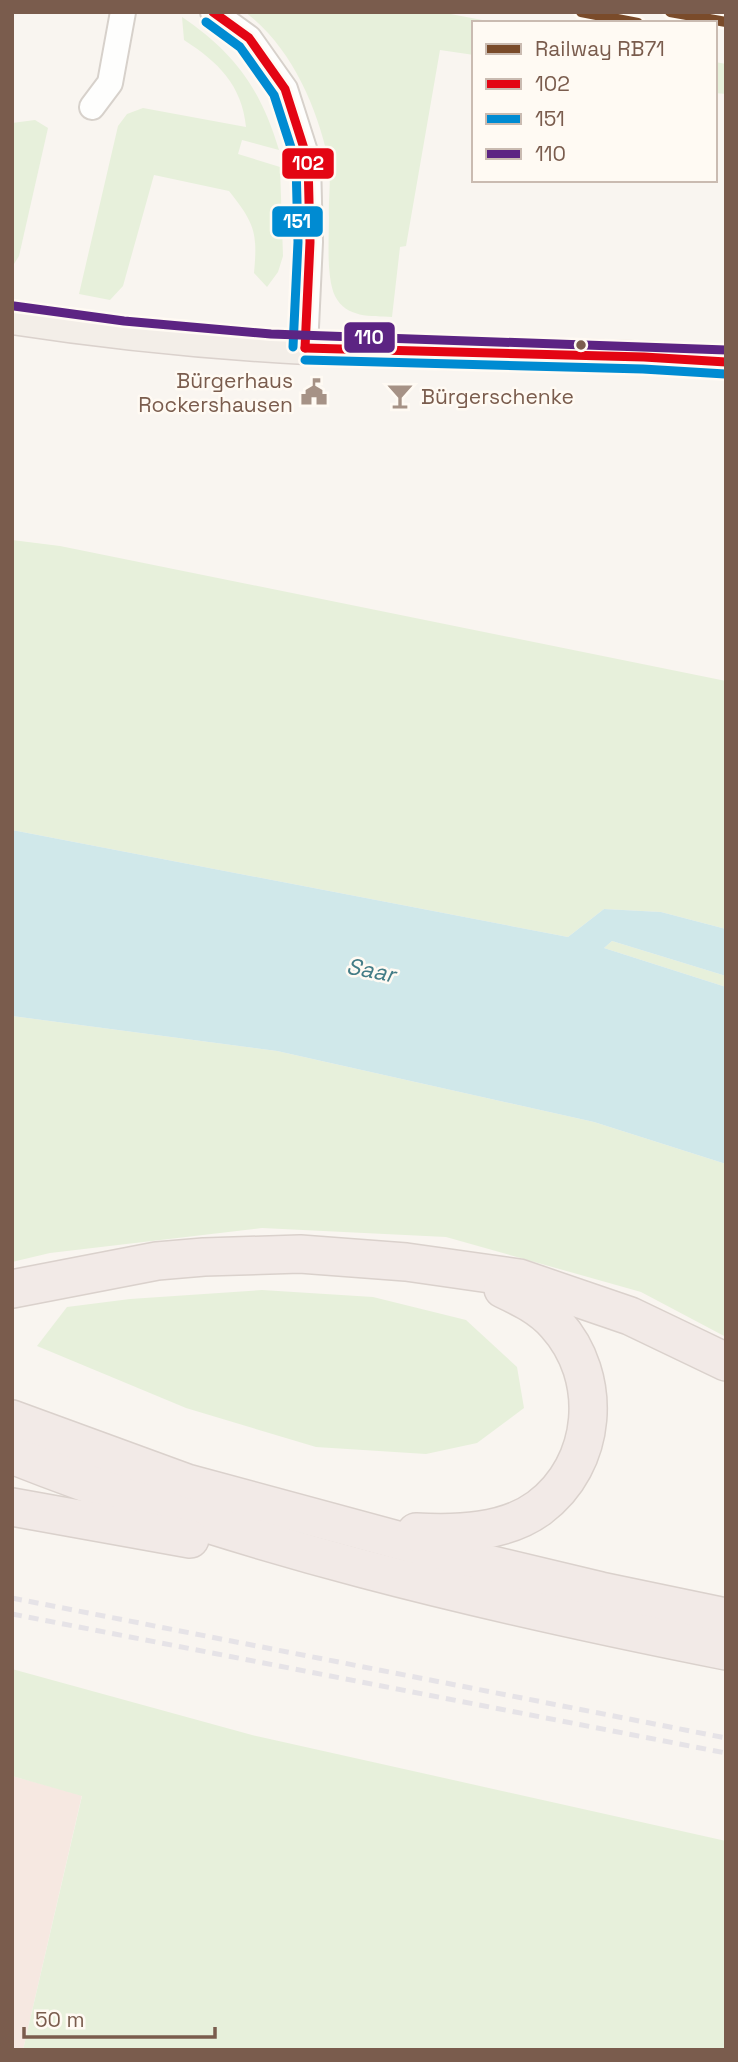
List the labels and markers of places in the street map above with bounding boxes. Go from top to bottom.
unlabelled marker [574,338,588,352]
place label: Bürgerhaus Rockershausen [138,367,293,418]
public building icon: Bürgerhaus Rockershausen [299,377,329,407]
bar icon: Bürgerschenke [385,381,415,411]
place label: Bürgerschenke [421,383,574,410]

